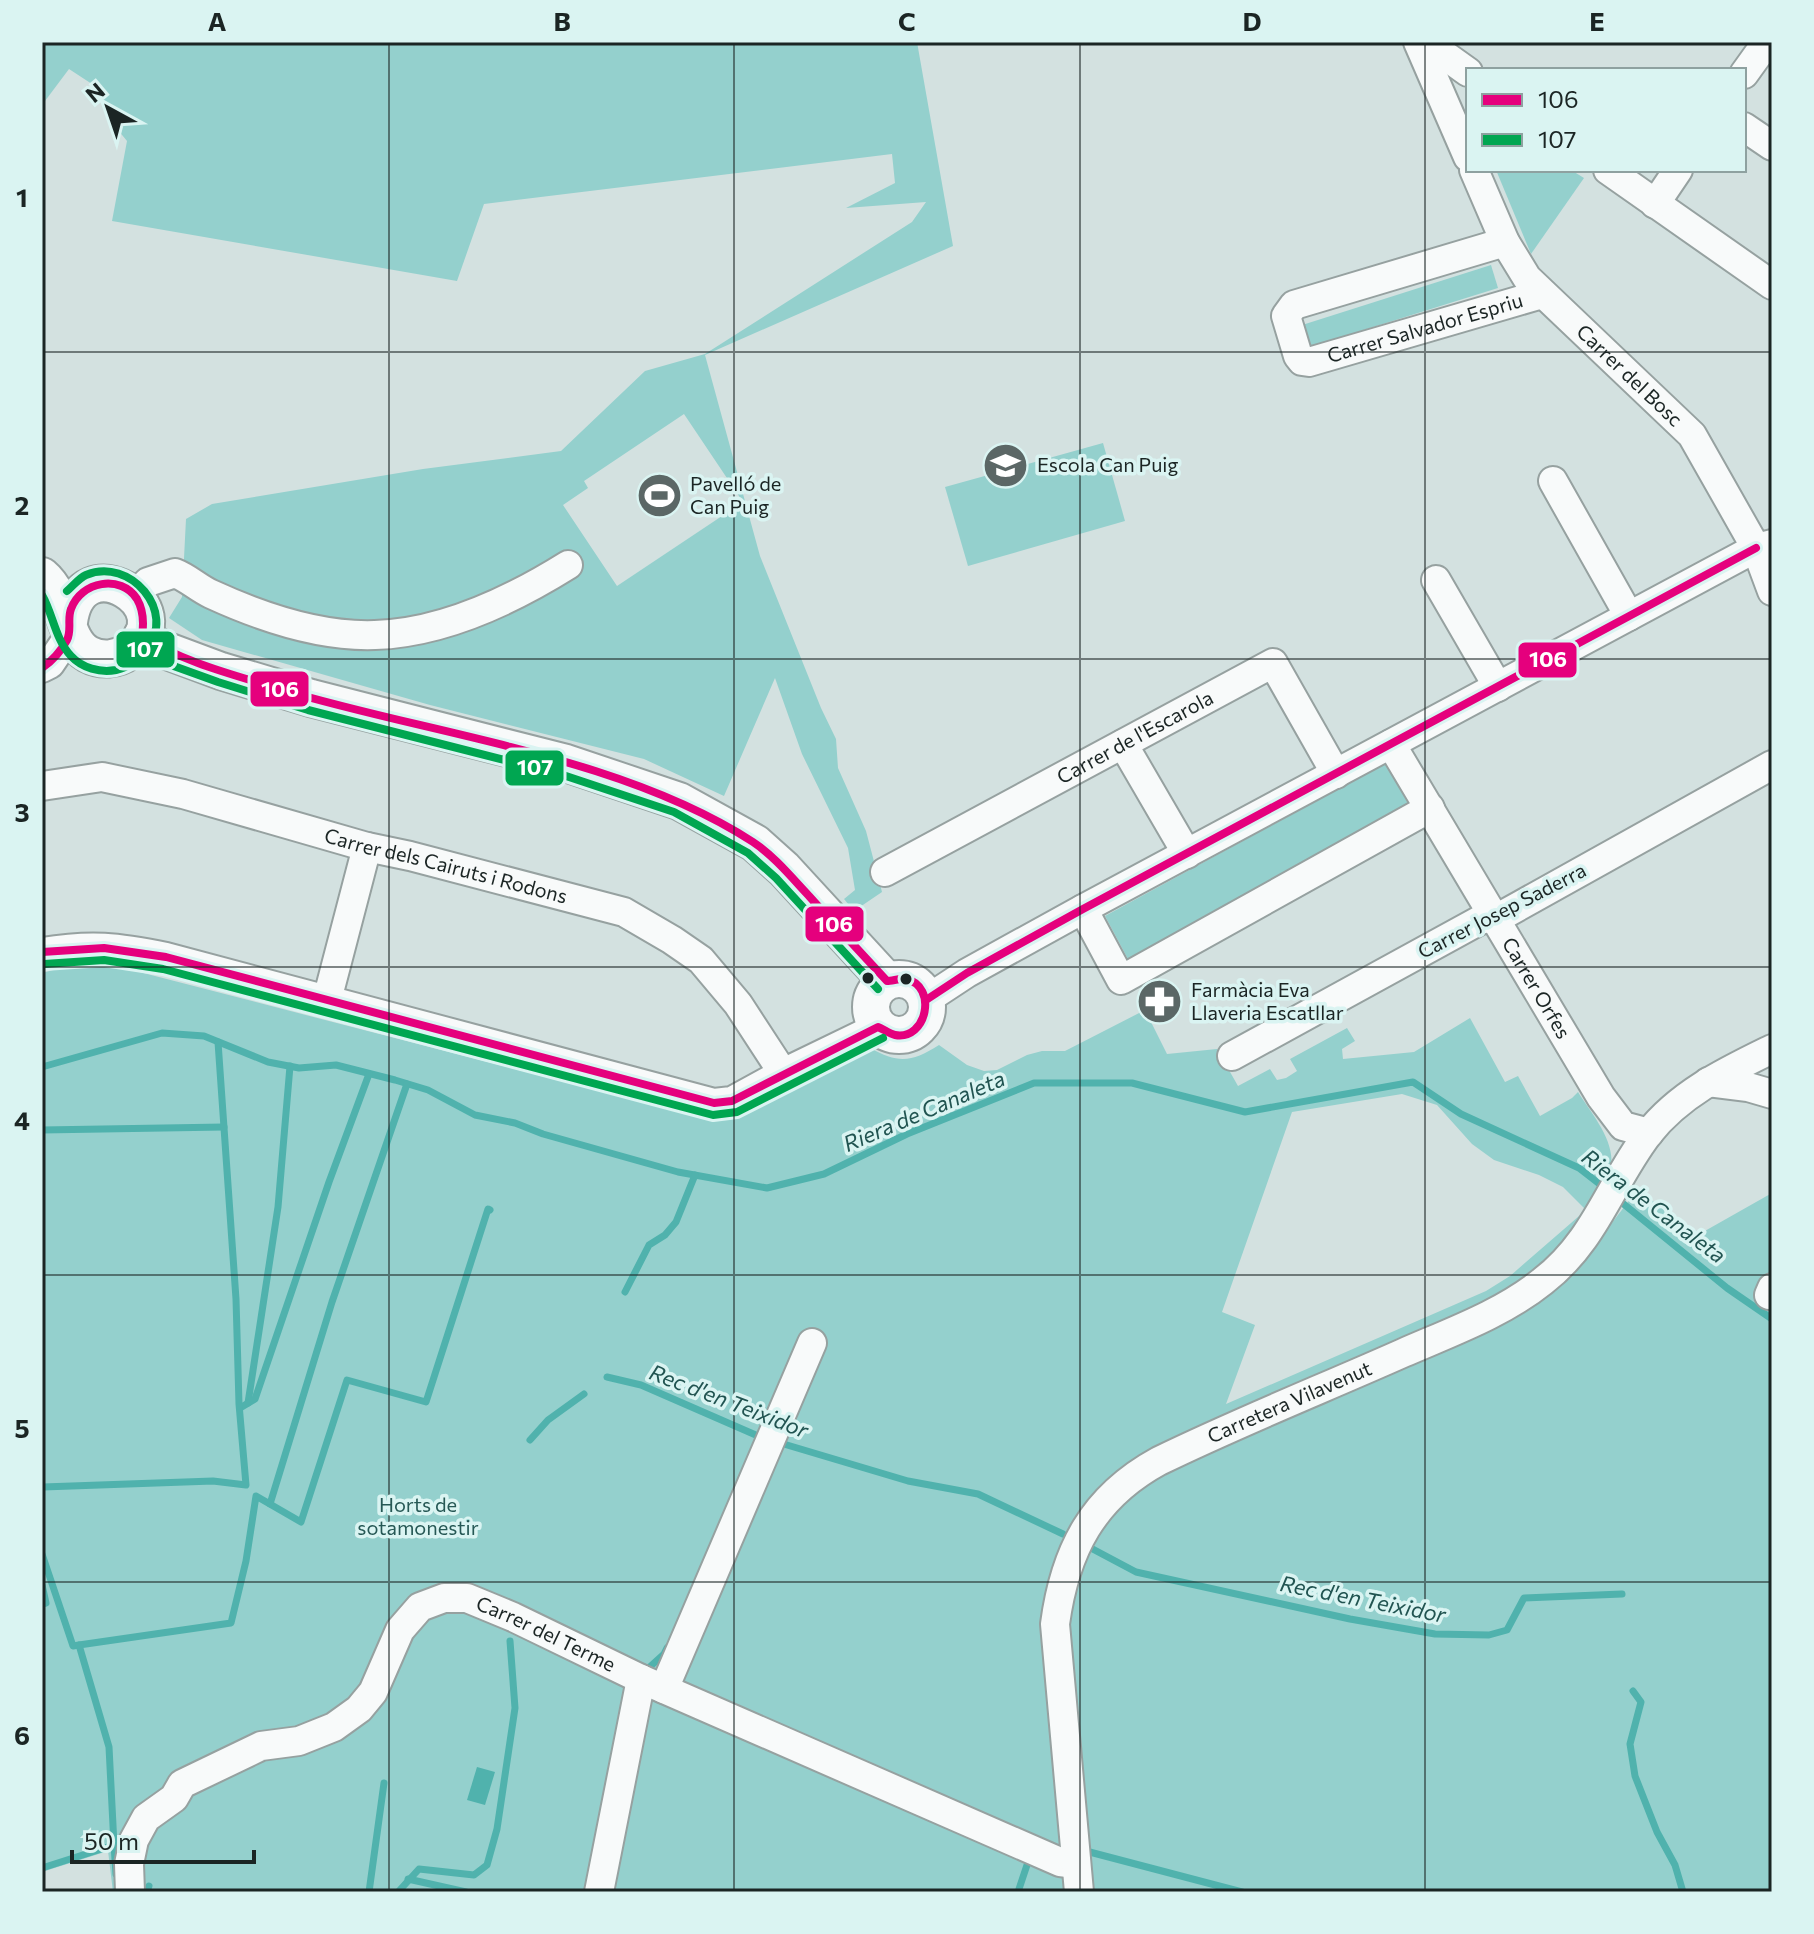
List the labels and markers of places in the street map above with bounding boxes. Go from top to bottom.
school or university icon: Escola Can Puig [982,441,1030,489]
place label: Escola Can Puig [1037,452,1178,476]
sports icon: Pavelló de Can Puig [635,471,683,519]
place label: Pavelló de Can Puig [690,471,781,518]
unlabelled marker [860,970,876,986]
unlabelled marker [898,971,914,987]
place label: Farmàcia Eva Llaveria Escatllar [1191,977,1344,1024]
pharmacy icon: Farmàcia Eva Llaveria Escatllar [1136,978,1184,1026]

